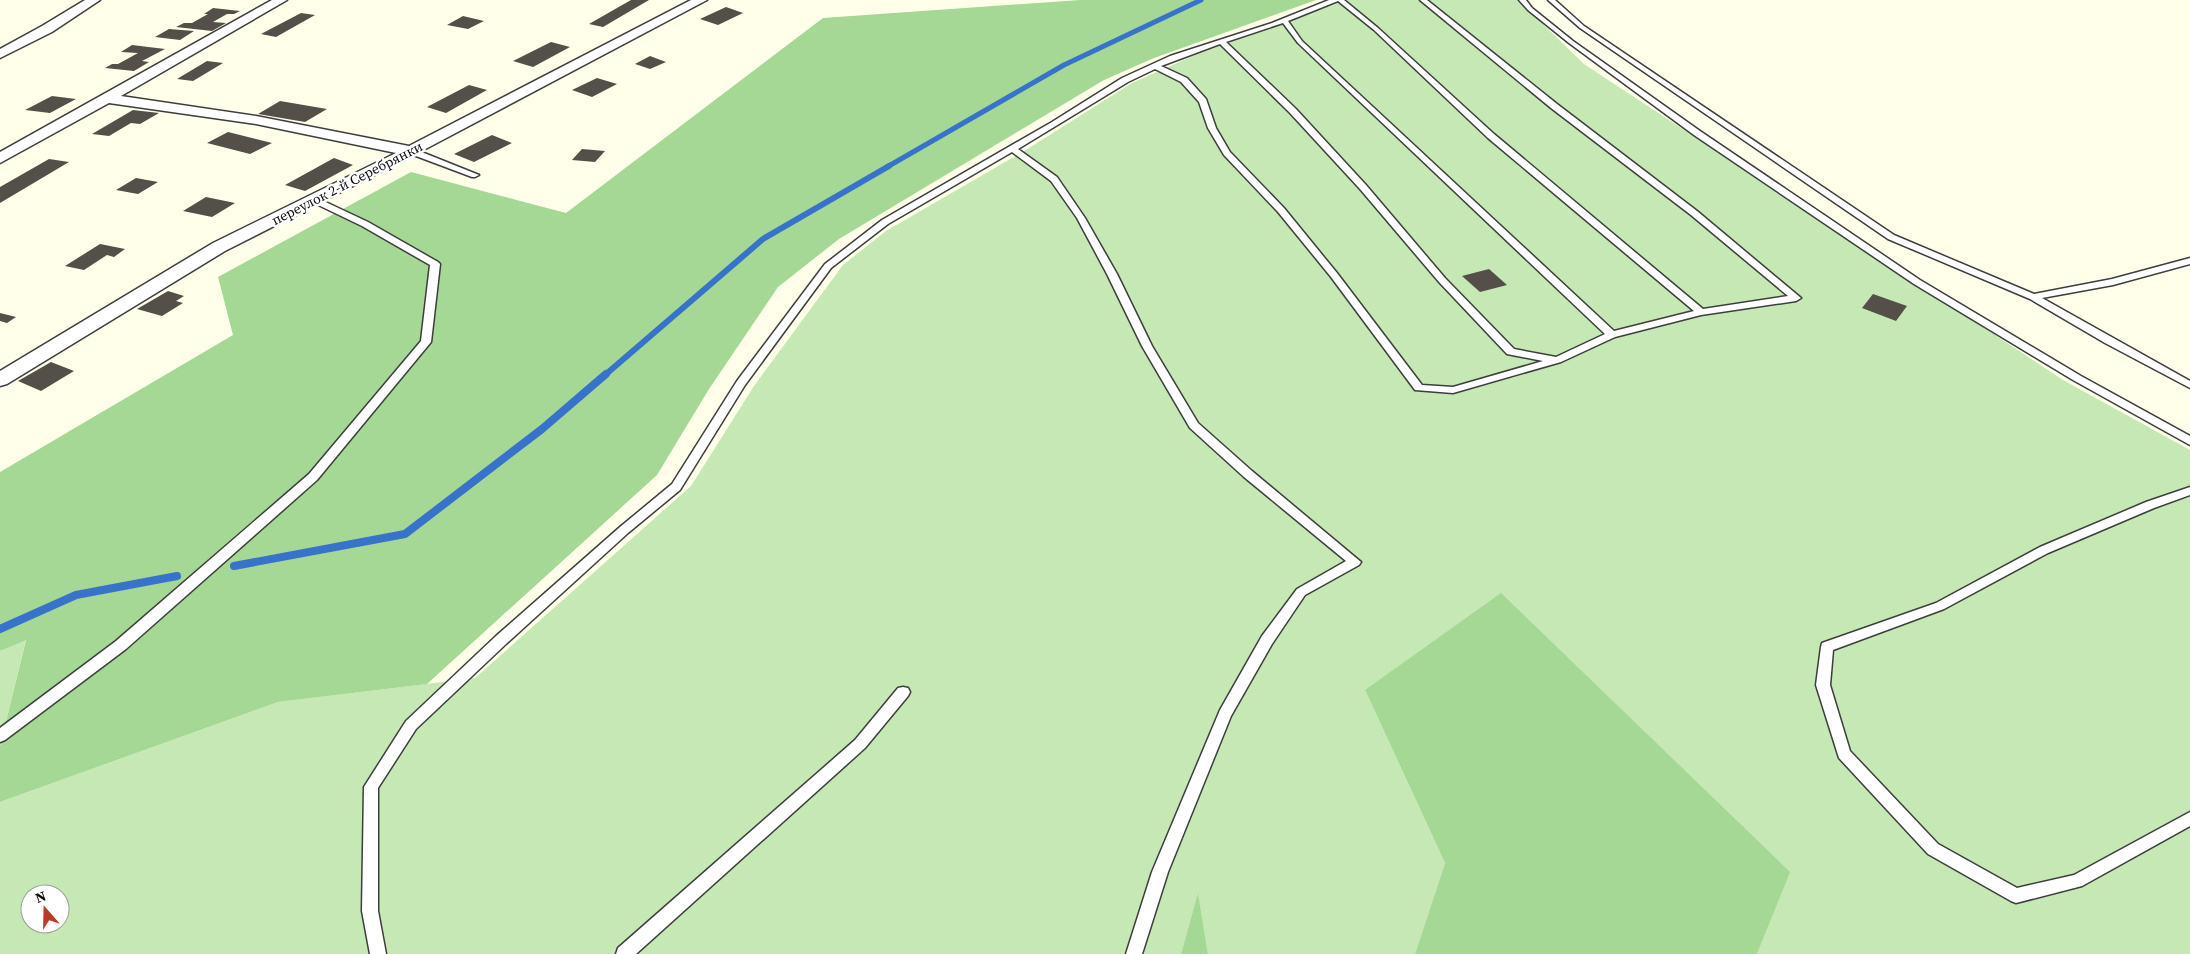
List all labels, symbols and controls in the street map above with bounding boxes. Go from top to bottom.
street label: переулок 2-й Серебрянки [268,136,426,230]
north arrow [20,884,70,934]
text: N [32,886,49,908]

